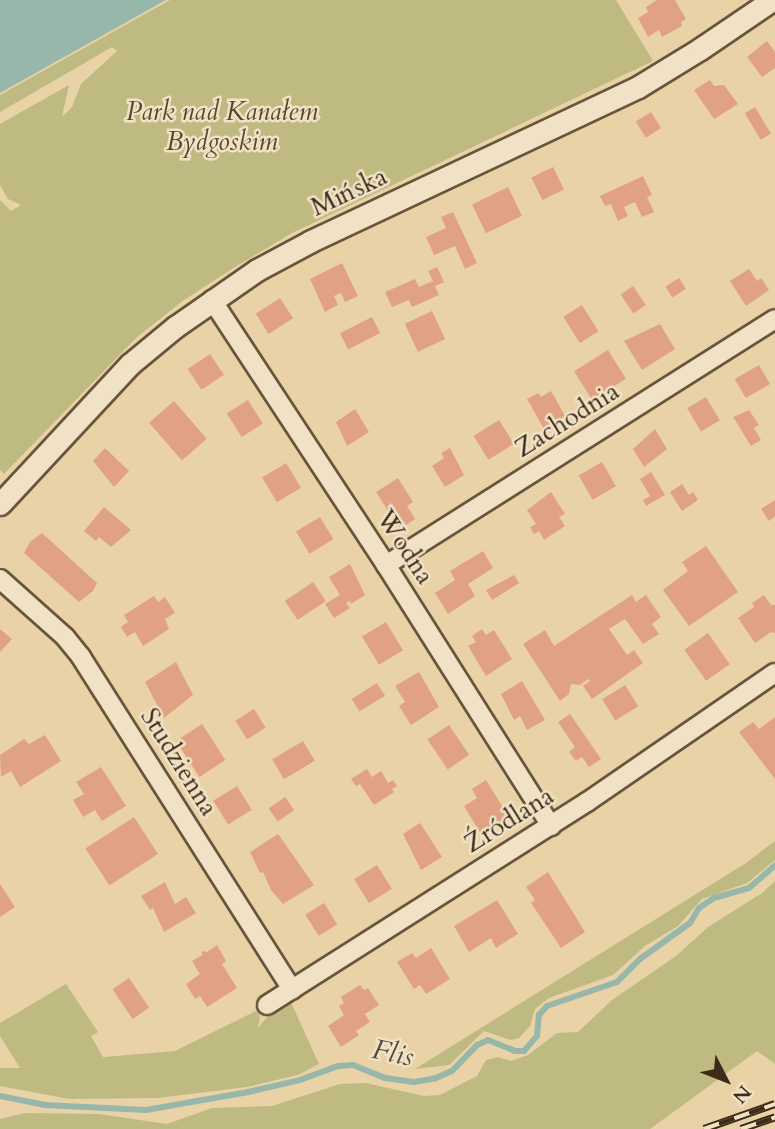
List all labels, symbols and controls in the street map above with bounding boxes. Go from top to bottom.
park label: Park nad Kanałem Bydgoskim [126,96,318,158]
street label: Mińska [306,161,392,223]
street label: Zachodnia [509,376,625,464]
street label: Wodna [369,504,441,590]
street label: Studzienna [134,702,224,822]
street label: Źródlana [458,780,560,860]
water label: Flis [369,1032,417,1074]
north arrow [691,1045,761,1115]
text: N [726,1079,757,1109]

